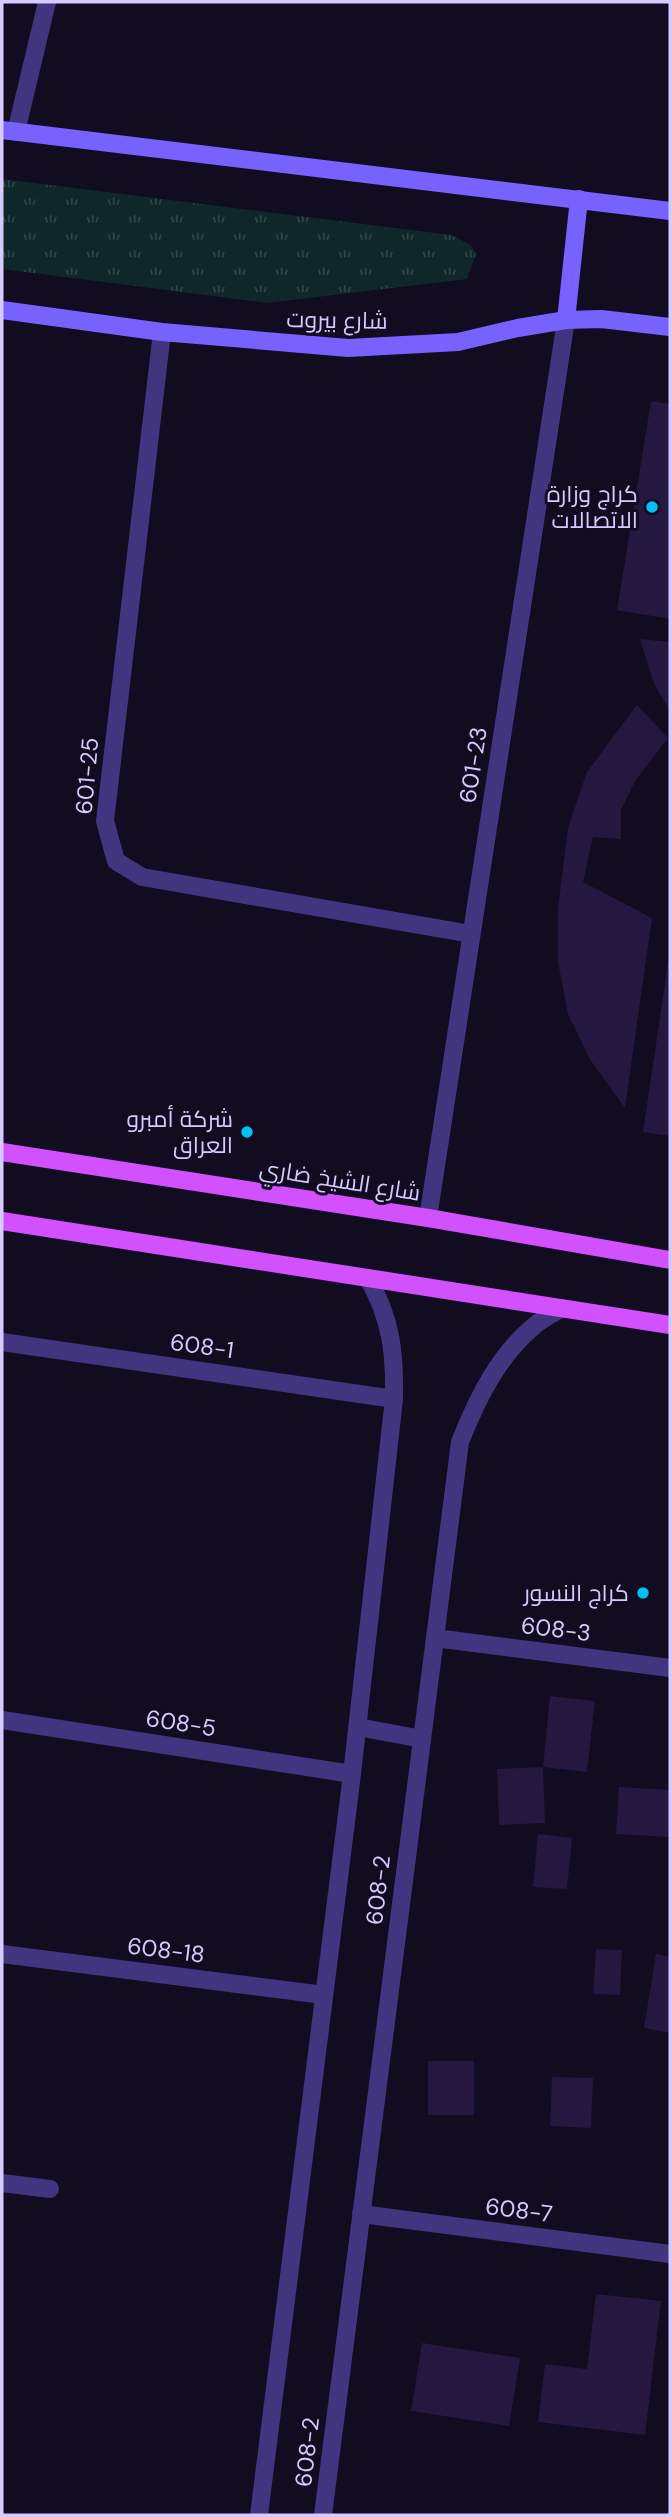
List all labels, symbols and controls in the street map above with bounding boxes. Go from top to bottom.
street label: شارع بيروت [286,304,388,337]
place label: كراج وزارة الاتصالات [547,479,638,535]
marker: كراج وزارة الاتصالات [644,499,660,515]
street label: 601-23 [452,725,494,805]
street label: 601-25 [69,736,105,816]
place label: شركة أمبرو العراق [127,1104,233,1160]
marker: شركة أمبرو العراق [239,1124,255,1140]
street label: شارع الشيخ ضاري [257,1152,423,1210]
street label: 608-1 [168,1327,236,1365]
place label: كراج النسور [522,1578,629,1609]
marker: كراج النسور [635,1585,651,1601]
street label: 608-3 [519,1610,593,1648]
street label: 608-5 [144,1703,218,1743]
street label: 608-2 [359,1854,397,1926]
street label: 608-18 [126,1930,206,1970]
street label: 608-7 [484,2191,554,2229]
street label: 608-2 [288,2416,326,2488]

